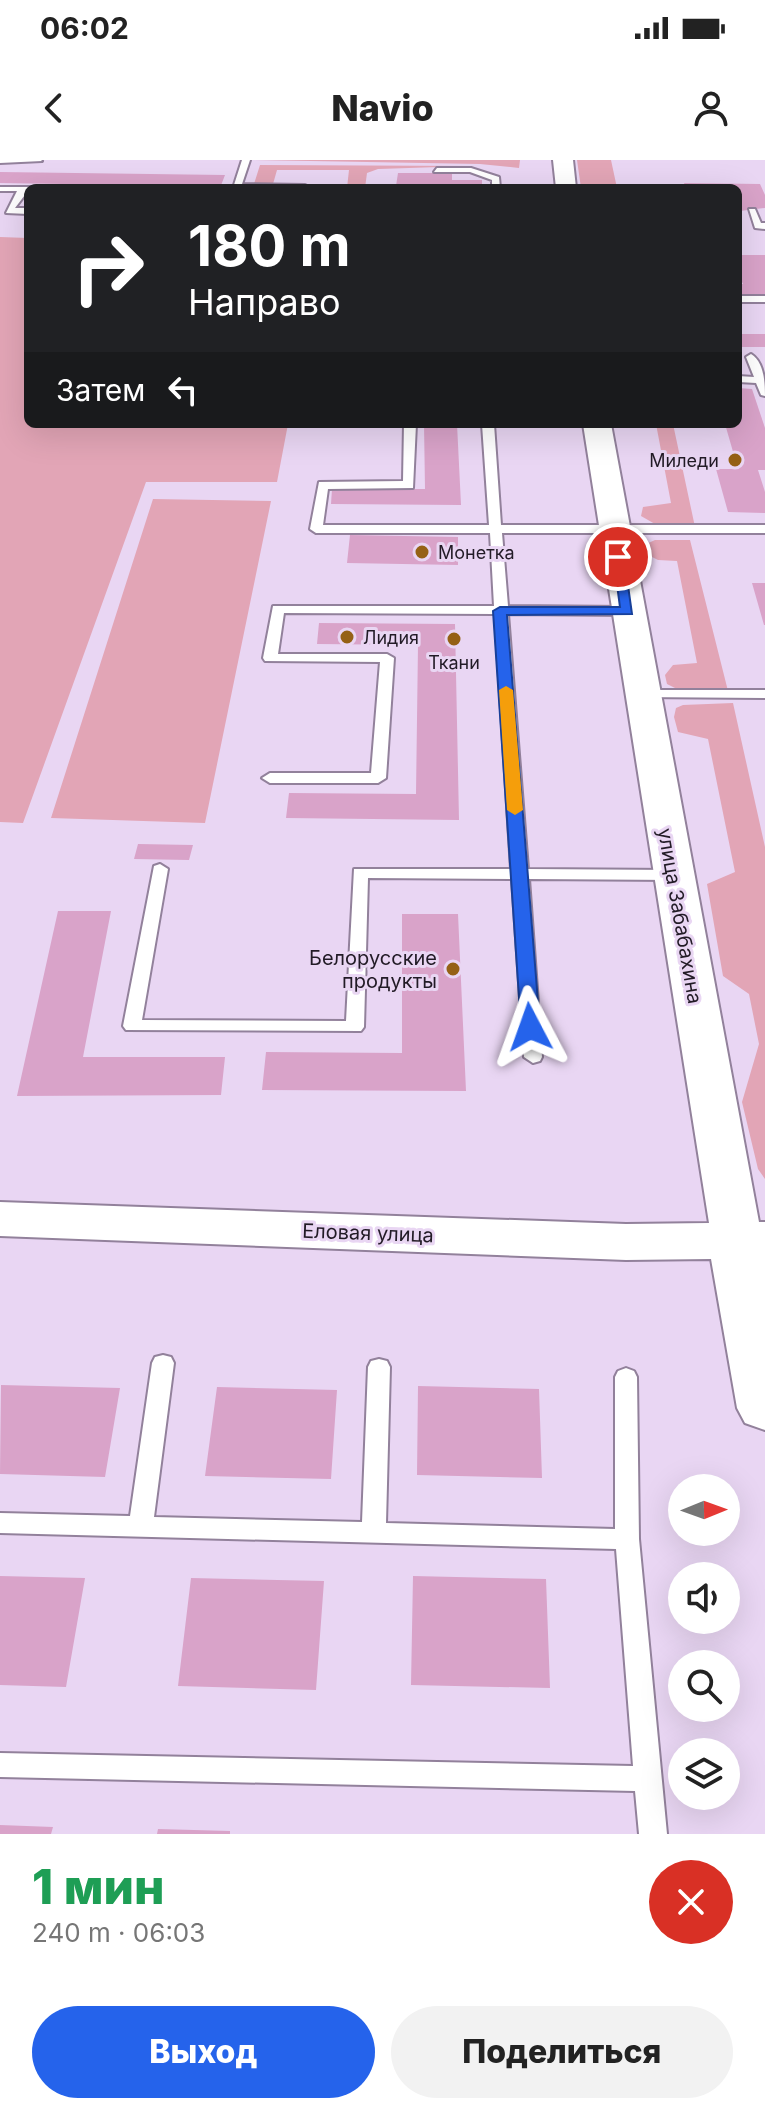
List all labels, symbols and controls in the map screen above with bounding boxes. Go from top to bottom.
text: 06:02 [40,10,129,46]
icon: back [32,86,76,130]
text: Navio [331,86,434,130]
icon: person [689,86,733,130]
text: 180 m [188,212,351,280]
icon: right [56,216,160,320]
text: Направо [188,280,341,324]
icon: left [161,368,205,412]
text: Затем [56,372,145,408]
place label: Миледи [649,450,719,471]
marker: Миледи [726,451,744,469]
pin [584,523,652,591]
icon: arrive [596,535,640,579]
place label: Монетка [438,542,515,563]
marker: Монетка [413,543,431,561]
place label: Лидия [363,627,419,648]
marker: Лидия [338,628,356,646]
marker: Ткани [445,630,463,648]
place label: Ткани [428,652,480,673]
street label: улица Забабахина [653,826,707,1006]
place label: Белорусские продукты [309,946,437,993]
marker: Белорусские продукты [444,960,462,978]
position arrow [488,985,572,1069]
street label: Еловая улица [302,1219,434,1247]
north arrow [668,1474,740,1546]
map controls [668,1474,740,1810]
button: sound [668,1562,740,1634]
button: search [668,1650,740,1722]
button: layers [668,1738,740,1810]
text: 1 мин [32,1857,164,1916]
button: close [649,1860,733,1944]
text: 240 m · 06:03 [32,1917,205,1948]
button: Выход [32,2006,375,2098]
button: Поделиться [391,2006,733,2098]

